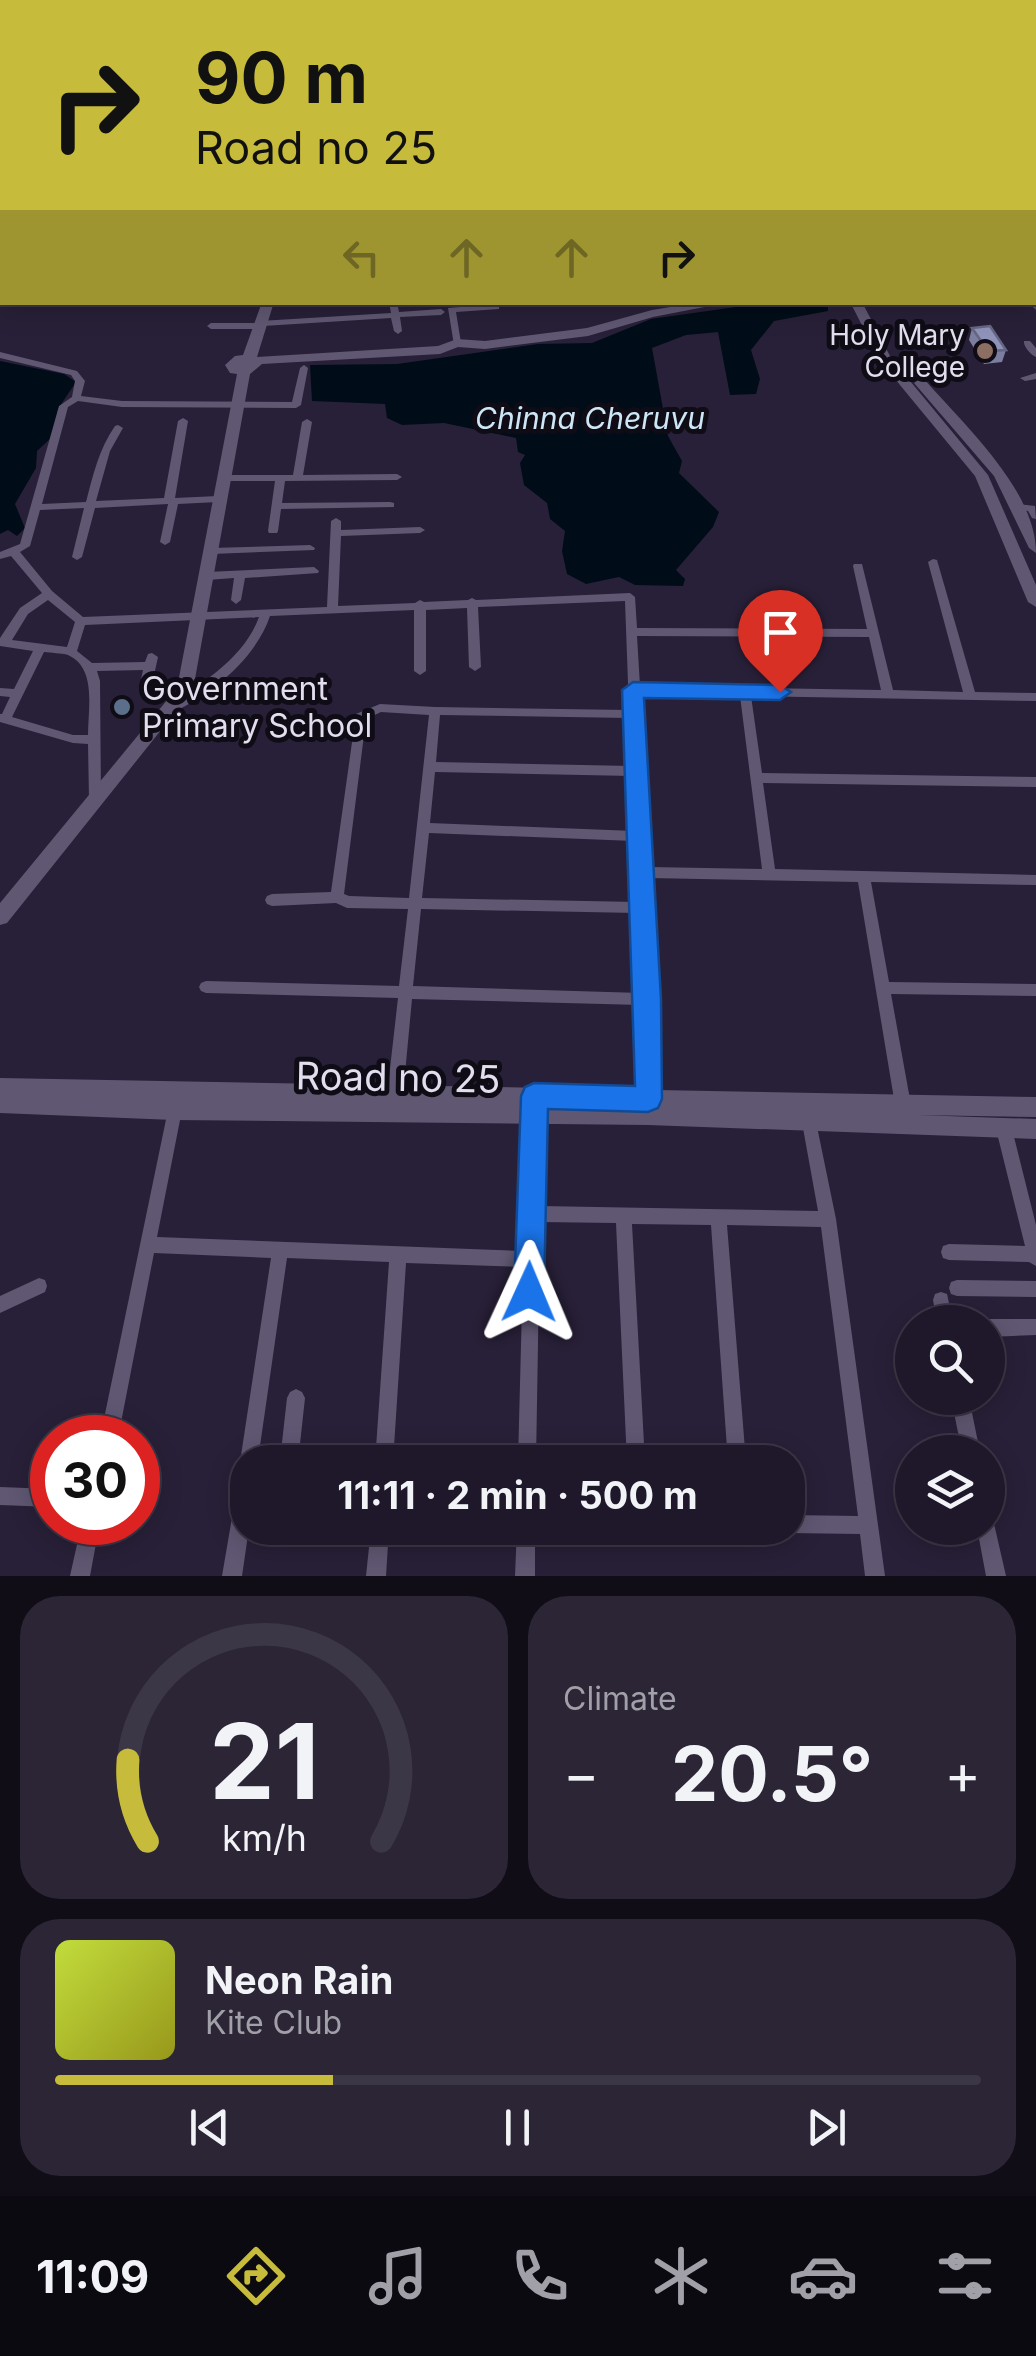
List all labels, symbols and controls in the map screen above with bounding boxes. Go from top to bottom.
text: 90 m [195,35,368,120]
icon: right [30,40,160,170]
text: Road no 25 [195,120,437,175]
icon: left [334,230,389,285]
icon: ahead [439,230,494,285]
icon: ahead [544,230,599,285]
icon: right [649,230,704,285]
place label: Holy Mary College [829,318,965,384]
marker: Holy Mary College [974,340,996,362]
water label: Chinna Cheruvu [475,400,705,436]
pin [738,590,823,693]
icon: arrive [753,605,808,660]
place label: Government Primary School [142,669,372,745]
marker: Government Primary School [111,696,133,718]
street label: Road no 25 [295,1052,501,1102]
position arrow [477,1240,581,1344]
map controls [895,1305,1005,1545]
button: search [895,1305,1005,1415]
speed limit sign: 30 [30,1415,160,1545]
button: layers [895,1435,1005,1545]
text: 11:11 · 2 min · 500 m [337,1472,698,1518]
text: Climate [563,1679,677,1718]
text: 21 [209,1698,319,1824]
text: 20.5° [671,1728,873,1819]
text: − [563,1741,599,1807]
text: + [945,1741,981,1807]
text: km/h [222,1816,306,1860]
text: Neon Rain [205,1957,393,2003]
text: Kite Club [205,2003,342,2042]
icon: previous [182,2100,237,2155]
icon: pause [490,2100,545,2155]
icon: next [799,2100,854,2155]
icon: directions [221,2241,291,2311]
icon: music [363,2241,433,2311]
icon: phone [505,2241,575,2311]
icon: climate [646,2241,716,2311]
icon: car [788,2241,858,2311]
icon: filters [930,2241,1000,2311]
text: 11:09 [36,2249,149,2304]

